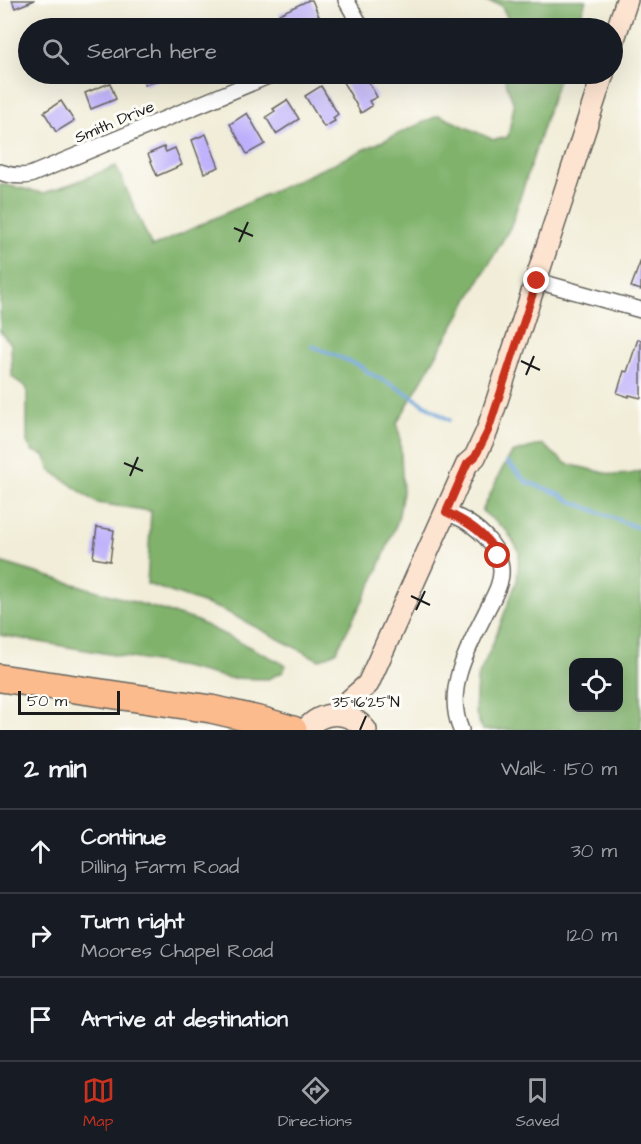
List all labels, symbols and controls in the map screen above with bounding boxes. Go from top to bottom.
search box [18,18,623,84]
icon: search [39,35,72,68]
text: Search here [87,36,217,67]
street label: Smith Drive [71,95,158,149]
route end [523,267,549,293]
route start [484,542,510,568]
map controls [569,658,623,712]
button: locate [569,658,623,712]
scale bar [18,688,120,716]
text: 50 m [27,690,67,712]
text: 35°16'25"N [332,692,400,713]
text: 2 min [24,751,86,787]
text: Walk · 150 m [501,755,617,783]
text: Continue [81,822,166,853]
icon: ahead [24,835,57,868]
text: 30 m [571,837,617,865]
text: Dilling Farm Road [81,853,239,881]
text: Turn right [81,906,184,937]
icon: right [24,919,57,952]
text: 120 m [567,921,617,949]
text: Moores Chapel Road [81,937,273,965]
icon: arrive [24,1003,57,1036]
text: Arrive at destination [81,1004,288,1035]
tab: Map [82,1074,115,1132]
tab: Directions [278,1074,352,1132]
tab: Saved [516,1074,559,1132]

